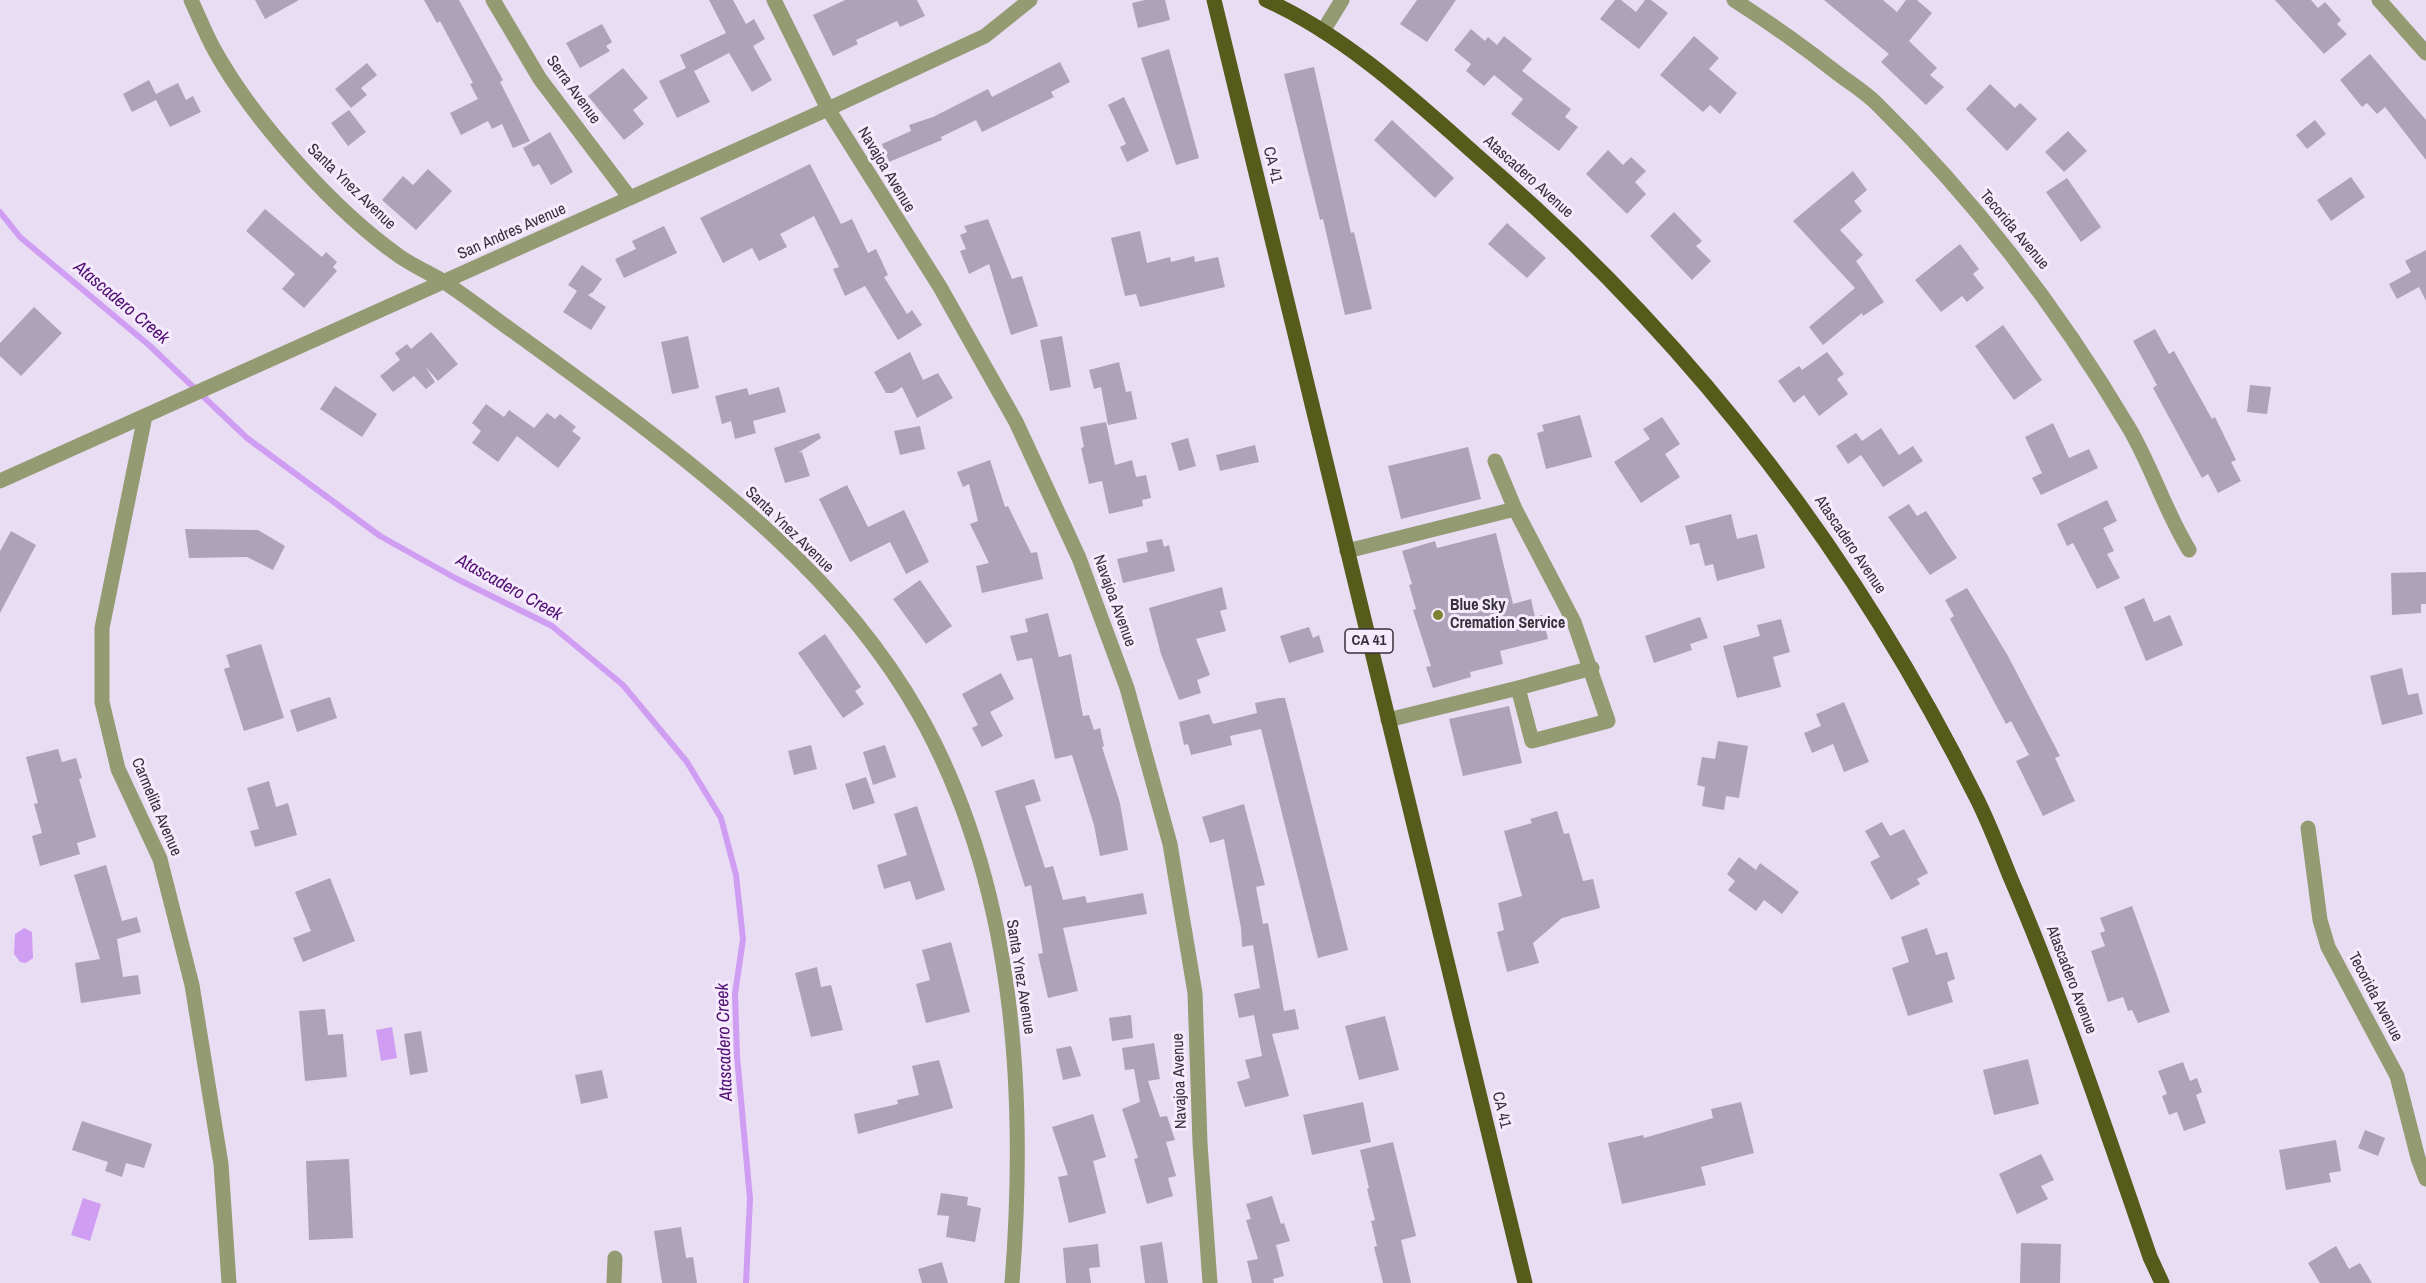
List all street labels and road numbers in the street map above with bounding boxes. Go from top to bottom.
street label: Serra Avenue [542,52,604,128]
street label: Navajoa Avenue [853,124,919,216]
street label: Atascadero Avenue [1479,132,1577,222]
street label: Santa Ynez Avenue [303,140,399,234]
street label: CA 41 [1258,145,1286,185]
street label: Tecorida Avenue [1975,186,2053,274]
street label: San Andres Avenue [455,200,569,264]
street label: Santa Ynez Avenue [741,483,837,577]
street label: Atascadero Avenue [1810,492,1890,598]
street label: Navajoa Avenue [1089,553,1139,649]
road number: CA 41 [1345,629,1393,653]
street label: Carmelita Avenue [127,755,185,859]
street label: Santa Ynez Avenue [1001,918,1039,1036]
street label: Atascadero Avenue [2042,923,2100,1037]
street label: Tecorida Avenue [2343,949,2407,1045]
street label: Navajoa Avenue [1169,1033,1191,1129]
street label: CA 41 [1487,1090,1515,1130]

